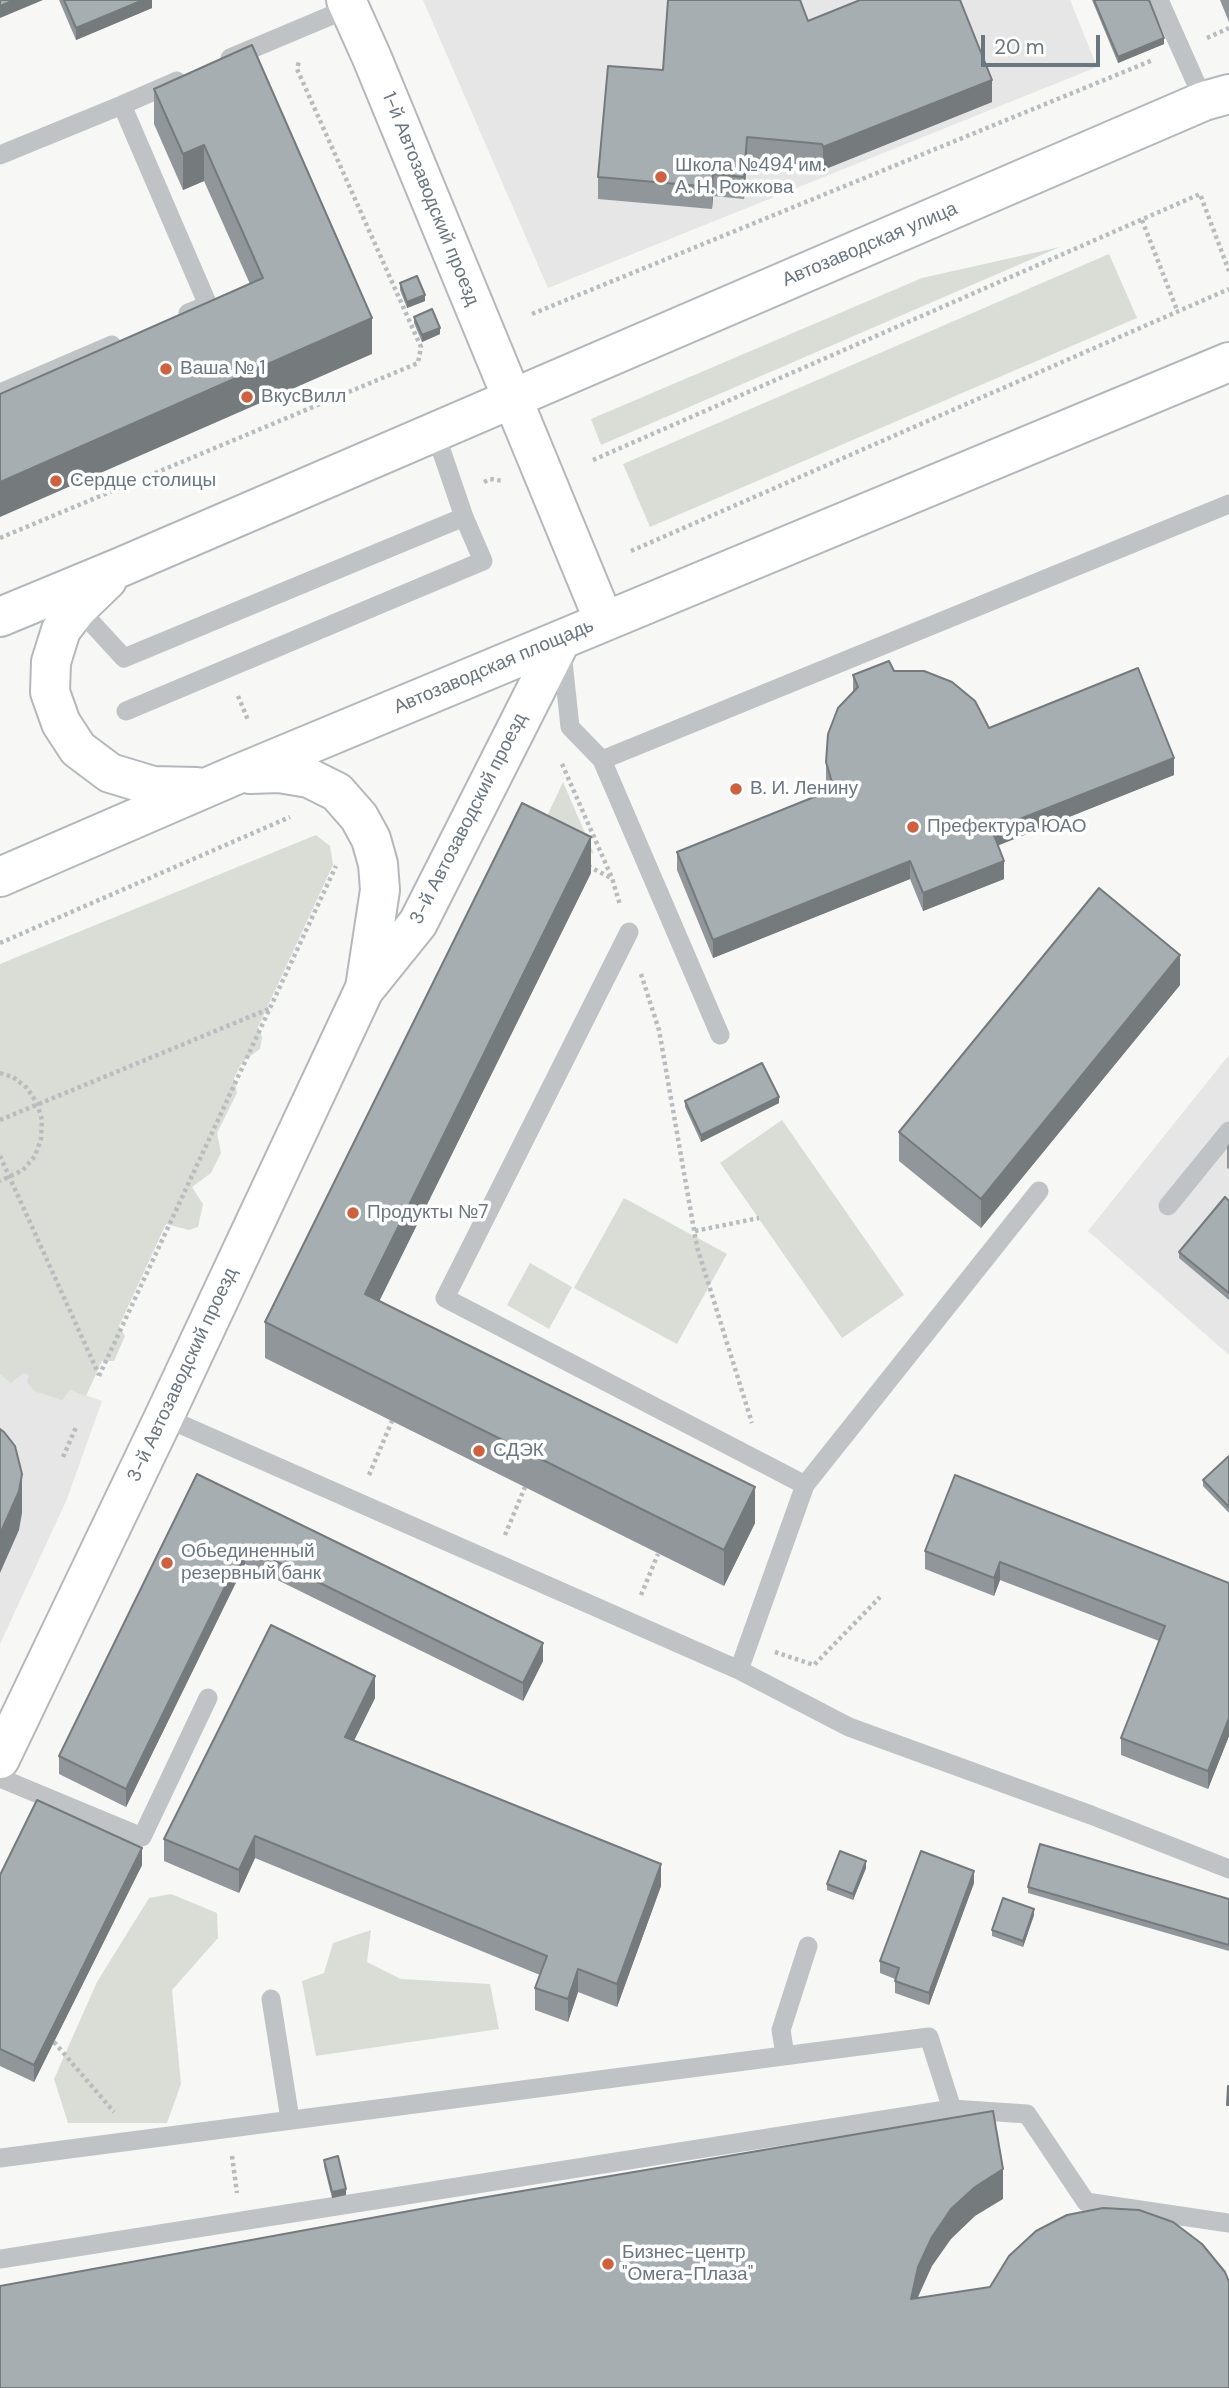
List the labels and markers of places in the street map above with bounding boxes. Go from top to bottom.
place label: Школа №494 им. А. Н. Рожкова [675,155,826,199]
marker: Школа №494 им. А. Н. Рожкова [653,169,669,185]
place label: Ваша № 1 [180,358,265,380]
marker: Ваша № 1 [158,361,174,377]
place label: ВкусВилл [261,386,346,408]
marker: ВкусВилл [239,389,255,405]
place label: Сердце столицы [70,470,216,492]
marker: Сердце столицы [48,473,64,489]
place label: В. И. Ленину [750,778,858,800]
marker: В. И. Ленину [728,781,744,797]
place label: Префектура ЮАО [927,816,1087,838]
marker: Префектура ЮАО [905,819,921,835]
place label: Продукты №7 [367,1202,488,1224]
marker: Продукты №7 [345,1205,361,1221]
place label: СДЭК [493,1440,544,1462]
marker: СДЭК [471,1443,487,1459]
place label: Обьединенный резервный банк [181,1541,321,1585]
marker: Обьединенный резервный банк [159,1555,175,1571]
place label: Бизнес-центр "Омега-Плаза" [622,2242,753,2286]
marker: Бизнес-центр "Омега-Плаза" [600,2256,616,2272]

